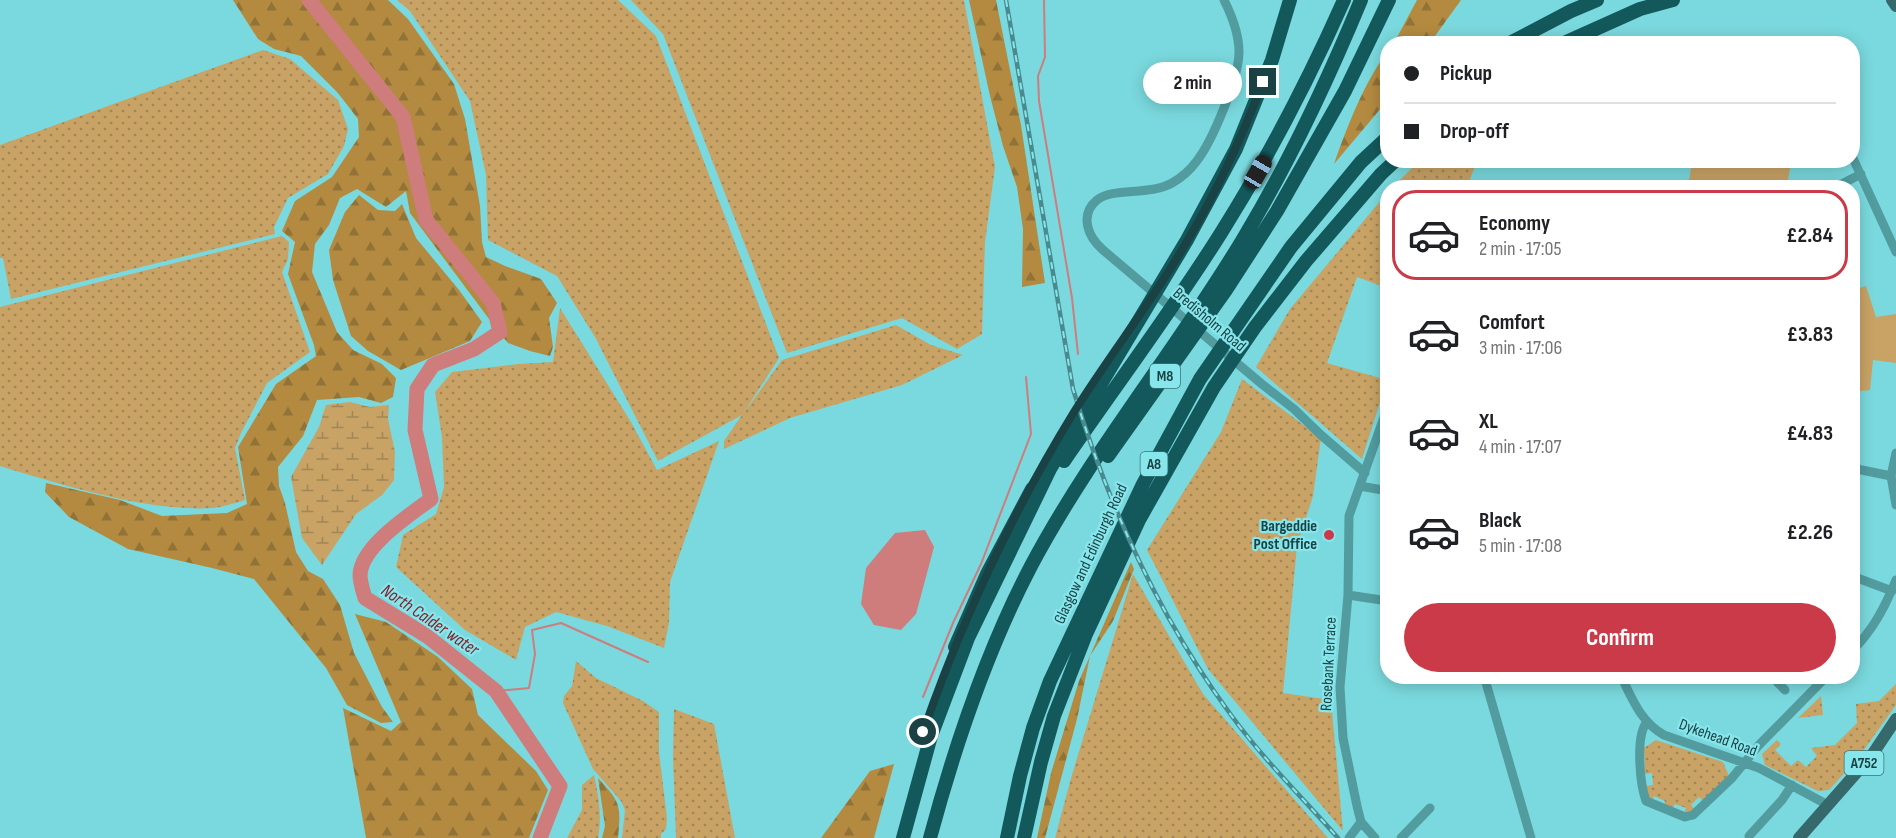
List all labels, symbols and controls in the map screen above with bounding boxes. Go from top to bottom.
text: Pickup [1440,60,1492,87]
callout: 2 min [1143,61,1242,103]
route end [1249,68,1276,95]
text: 2 min [1173,71,1212,95]
text: Drop-off [1440,118,1509,145]
car [1241,152,1275,192]
icon: car [1407,208,1461,262]
text: Economy [1479,210,1550,237]
text: £2.84 [1786,222,1833,249]
text: 2 min · 17:05 [1479,237,1561,261]
street label: Bredisholm Road [1169,284,1249,356]
icon: car [1407,307,1461,361]
text: Comfort [1479,309,1545,336]
text: £3.83 [1787,321,1833,348]
text: 3 min · 17:06 [1479,336,1562,360]
road number: M8 [1150,364,1180,388]
icon: car [1407,406,1461,460]
text: XL [1479,408,1498,435]
text: £4.83 [1786,420,1833,447]
text: 4 min · 17:07 [1479,435,1561,459]
road number: A8 [1140,452,1168,476]
street label: Glasgow and Edinburgh Road [1050,481,1132,627]
icon: car [1407,505,1461,559]
text: Black [1479,507,1521,534]
place label: Bargeddie Post Office [1254,517,1317,554]
text: £2.26 [1787,519,1833,546]
marker: Bargeddie Post Office [1322,528,1336,542]
text: 5 min · 17:08 [1479,534,1562,558]
water label: North Calder water [377,580,484,661]
button: Confirm [1404,603,1836,672]
street label: Rosebank Terrace [1317,617,1341,711]
street label: Dykehead Road [1676,715,1760,761]
route start [909,718,936,745]
road number: A752 [1844,751,1884,775]

